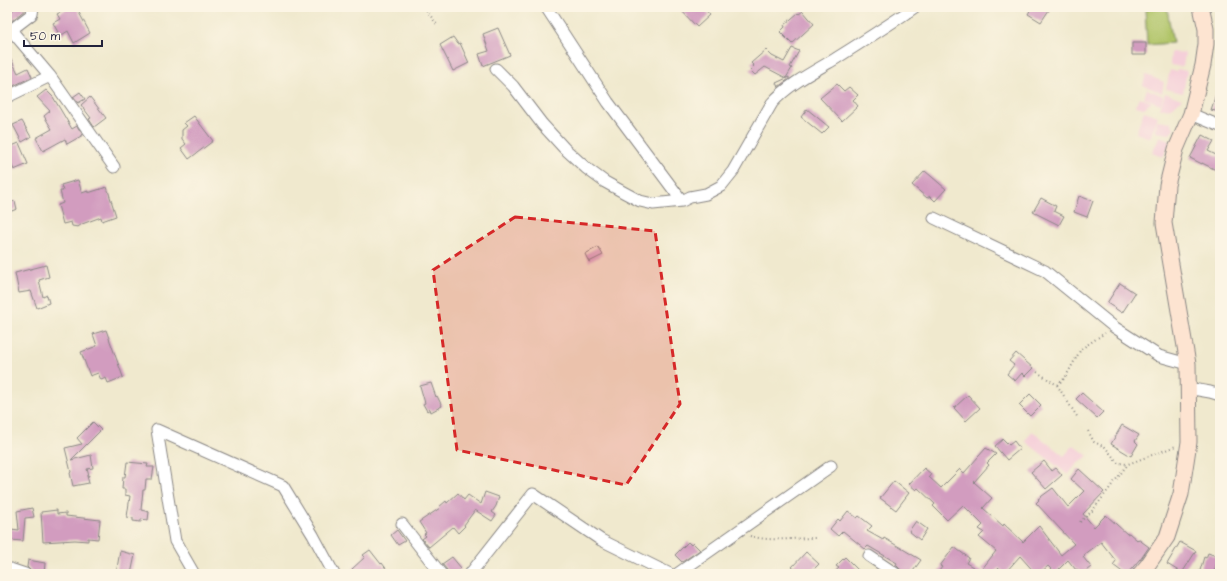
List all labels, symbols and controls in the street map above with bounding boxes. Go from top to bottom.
scale bar [24,22,102,48]
text: 50 m [30,28,61,45]

